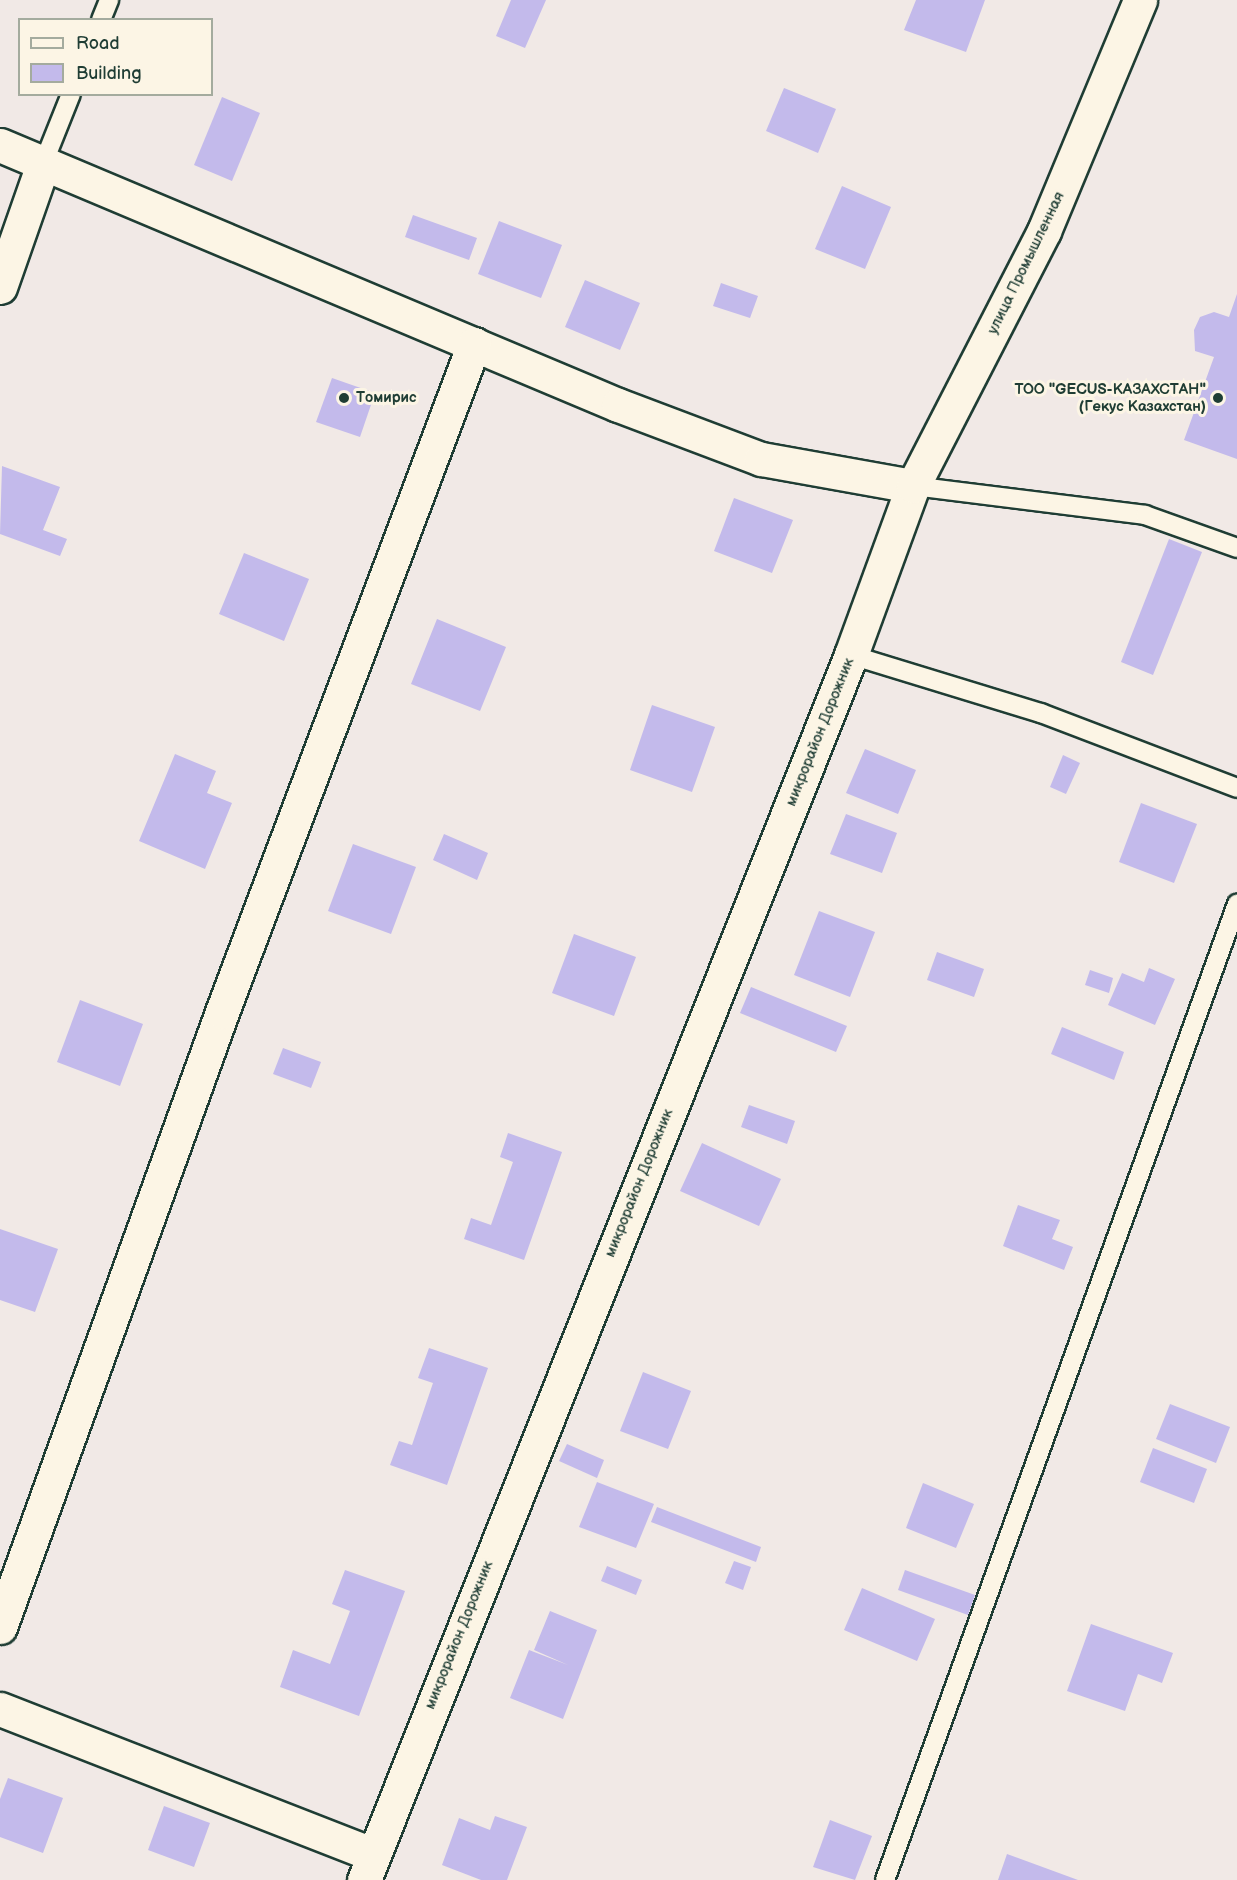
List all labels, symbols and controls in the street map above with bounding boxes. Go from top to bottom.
legend [18,18,213,96]
text: Road [76,33,120,54]
text: Building [76,63,142,84]
street label: улица Промышленная [984,189,1068,337]
place label: ТОО "GECUS-КАЗАХСТАН" (Гекус Казахстан) [1014,380,1206,415]
place label: Томирис [356,389,417,407]
marker: Томирис [337,391,351,405]
marker: ТОО "GECUS-КАЗАХСТАН" (Гекус Казахстан) [1211,391,1225,405]
street label: микрорайон Дорожник [782,655,858,809]
street label: микрорайон Дорожник [601,1106,677,1260]
street label: микрорайон Дорожник [421,1558,497,1712]

